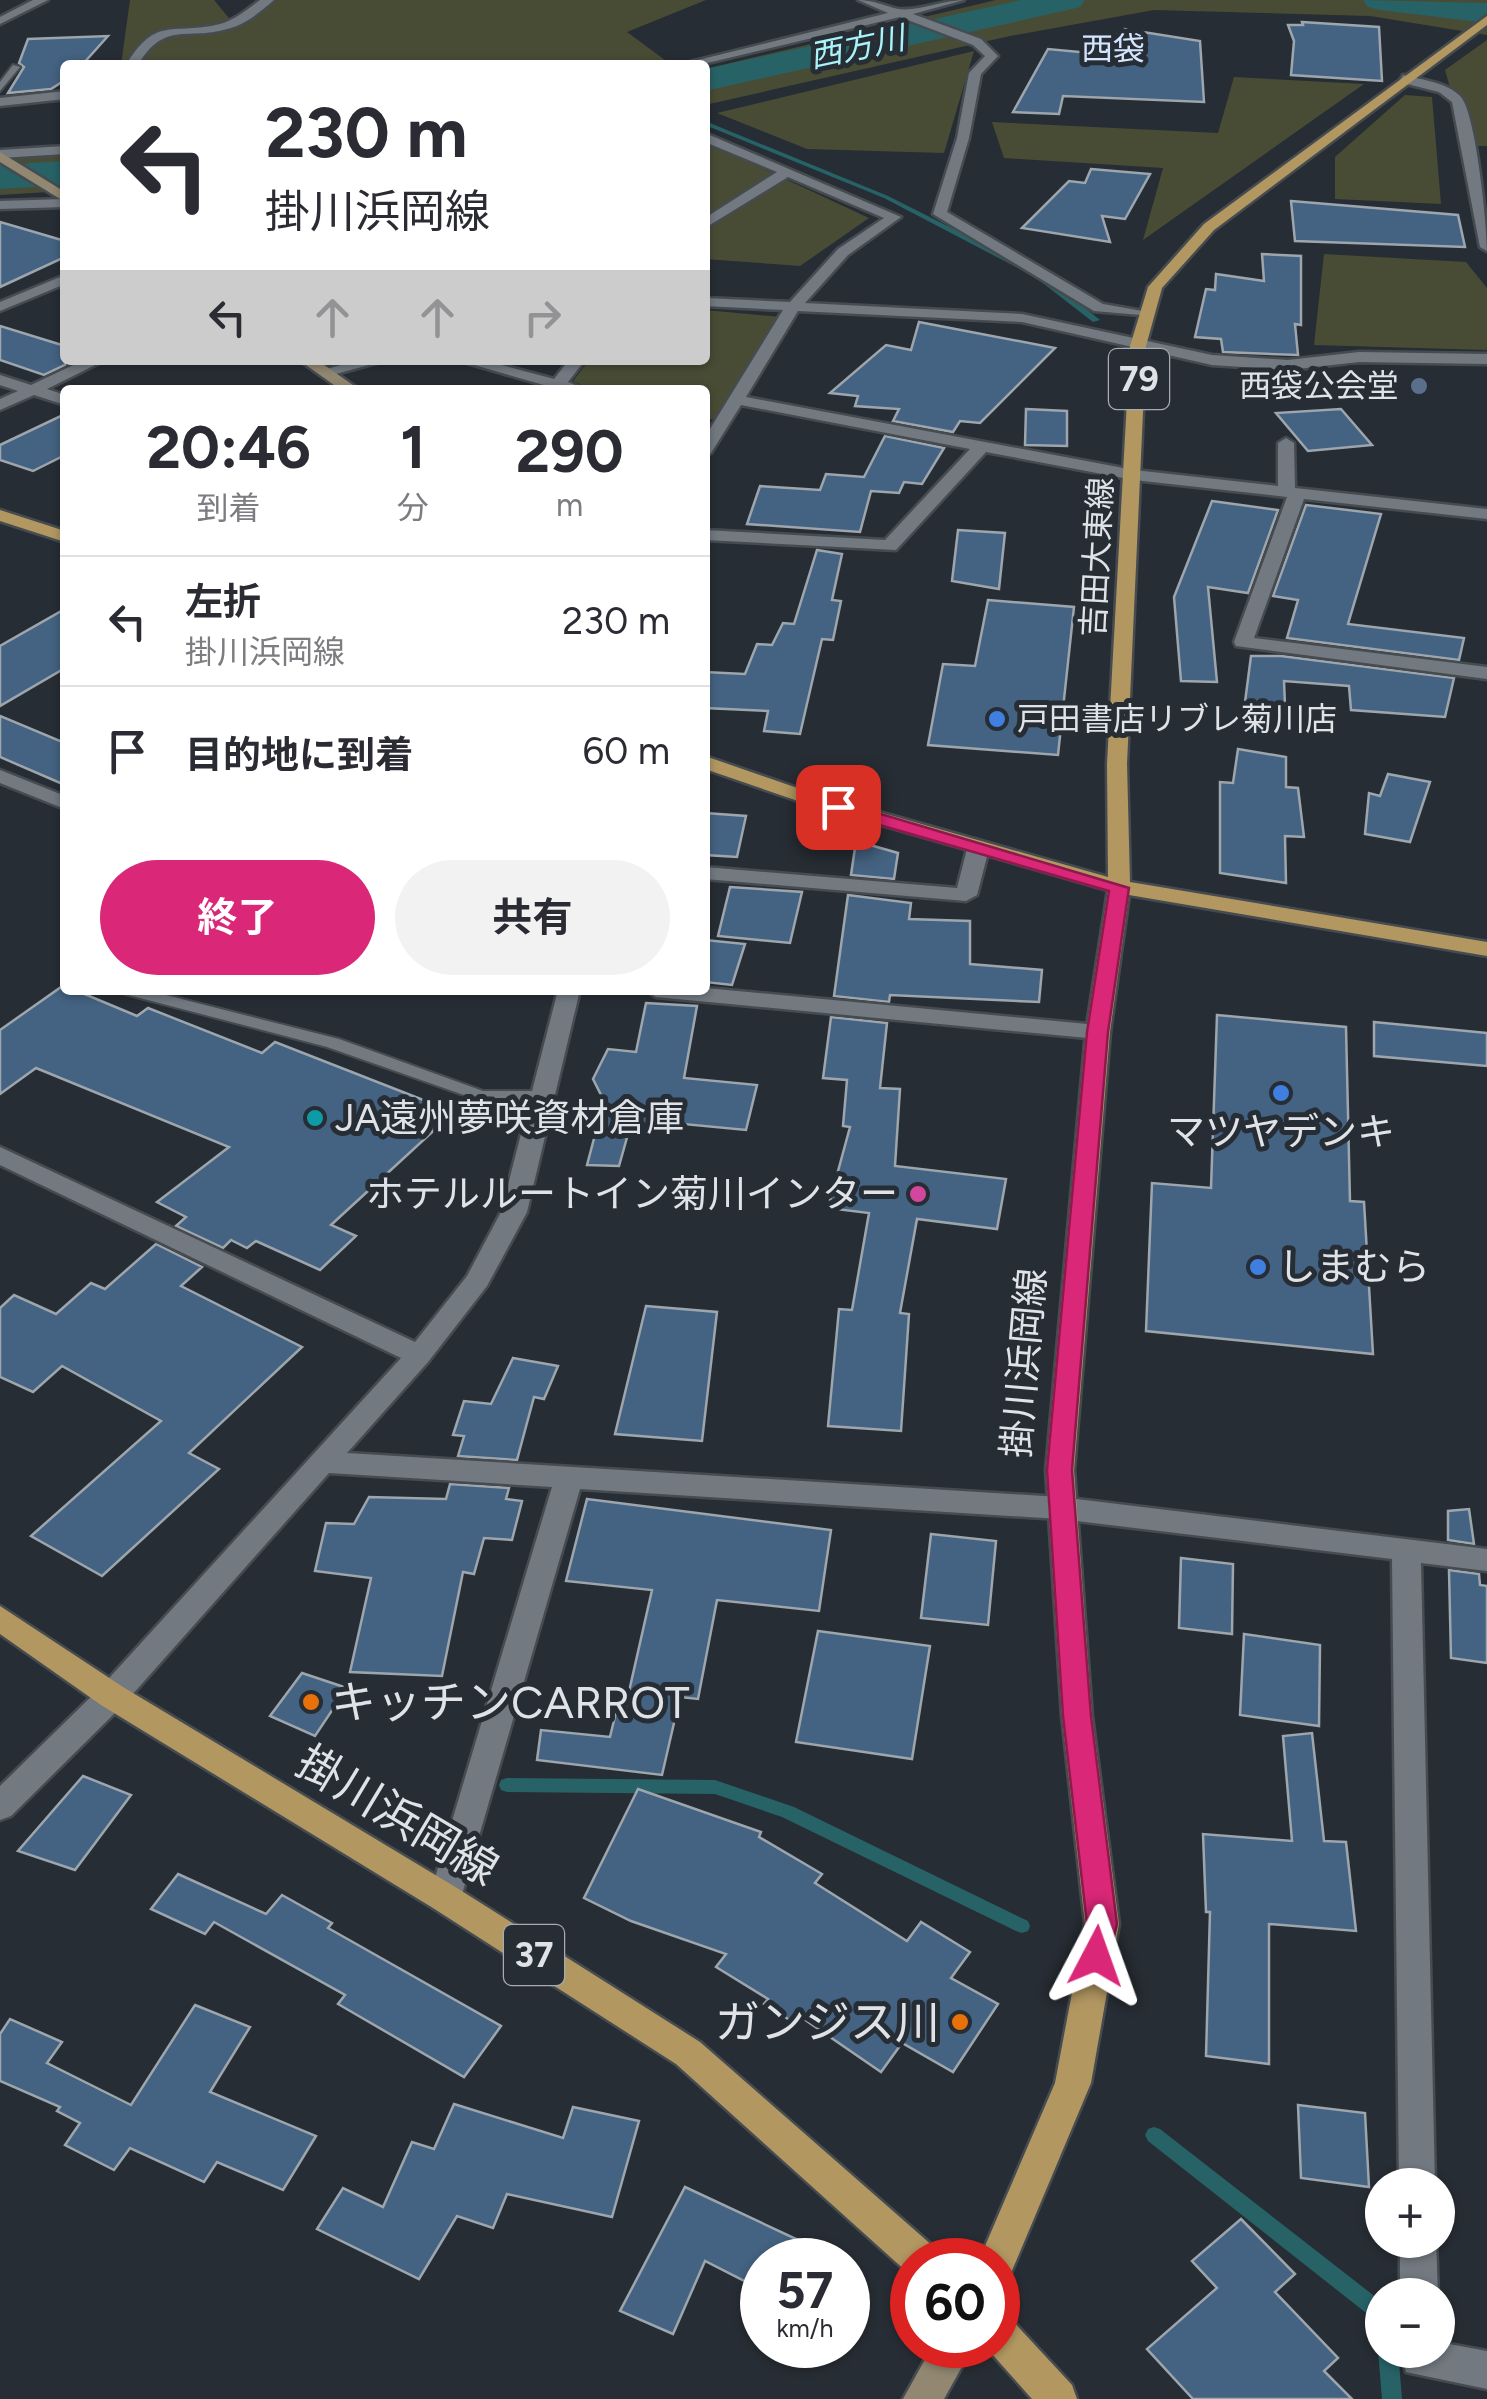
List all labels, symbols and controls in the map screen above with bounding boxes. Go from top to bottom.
water label: 西方川 [806,18,911,76]
district label: 西袋 [1081,30,1145,68]
text: 230 m [265,90,468,175]
icon: left [100,100,230,230]
text: 掛川浜岡線 [265,184,490,238]
icon: left [200,290,255,345]
icon: ahead [305,290,360,345]
icon: ahead [410,290,465,345]
icon: right [515,290,570,345]
road number: 79 [1109,349,1169,409]
place label: 西袋公会堂 [1239,367,1399,405]
marker: 西袋公会堂 [1408,375,1430,397]
text: 20:46 [146,411,311,483]
text: 1 [400,411,426,483]
text: 290 [515,415,624,487]
street label: 吉田大東線 [1074,476,1120,638]
text: m [556,486,583,524]
text: 到着 [196,489,261,527]
text: 分 [397,489,429,527]
text: 左折 [185,579,261,625]
icon: left [100,594,155,649]
text: 230 m [562,598,670,644]
text: 掛川浜岡線 [185,633,345,671]
place label: 戸田書店リブレ菊川店 [1017,700,1337,738]
marker: 戸田書店リブレ菊川店 [986,708,1008,730]
icon: arrive [100,724,155,779]
text: 60 m [582,728,670,774]
text: 目的地に到着 [185,732,413,778]
pin [796,765,881,850]
icon: arrive [811,780,866,835]
button: 終了 [100,860,375,975]
button: 共有 [395,860,670,975]
marker: マツヤデンキ [1270,1082,1292,1104]
place label: JA遠州夢咲資材倉庫 [335,1095,684,1141]
marker: JA遠州夢咲資材倉庫 [304,1107,326,1129]
place label: マツヤデンキ [1167,1109,1395,1155]
place label: ホテルルートイン菊川インター [366,1171,898,1217]
marker: ホテルルートイン菊川インター [907,1183,929,1205]
place label: しまむら [1278,1244,1430,1290]
marker: しまむら [1247,1256,1269,1278]
street label: 掛川浜岡線 [993,1266,1055,1460]
place label: キッチンCARROT [331,1675,690,1729]
marker: キッチンCARROT [300,1691,322,1713]
street label: 掛川浜岡線 [288,1734,508,1896]
position arrow [1044,1904,1148,2008]
road number: 37 [504,1925,564,1985]
place label: ガンジス川 [715,1995,940,2049]
marker: ガンジス川 [949,2011,971,2033]
map controls [1365,2168,1455,2368]
button: + [1365,2168,1455,2258]
speed limit sign: 60 [890,2238,1020,2368]
text: 57 [777,2260,833,2321]
button: − [1365,2278,1455,2368]
text: km/h [776,2313,834,2343]

